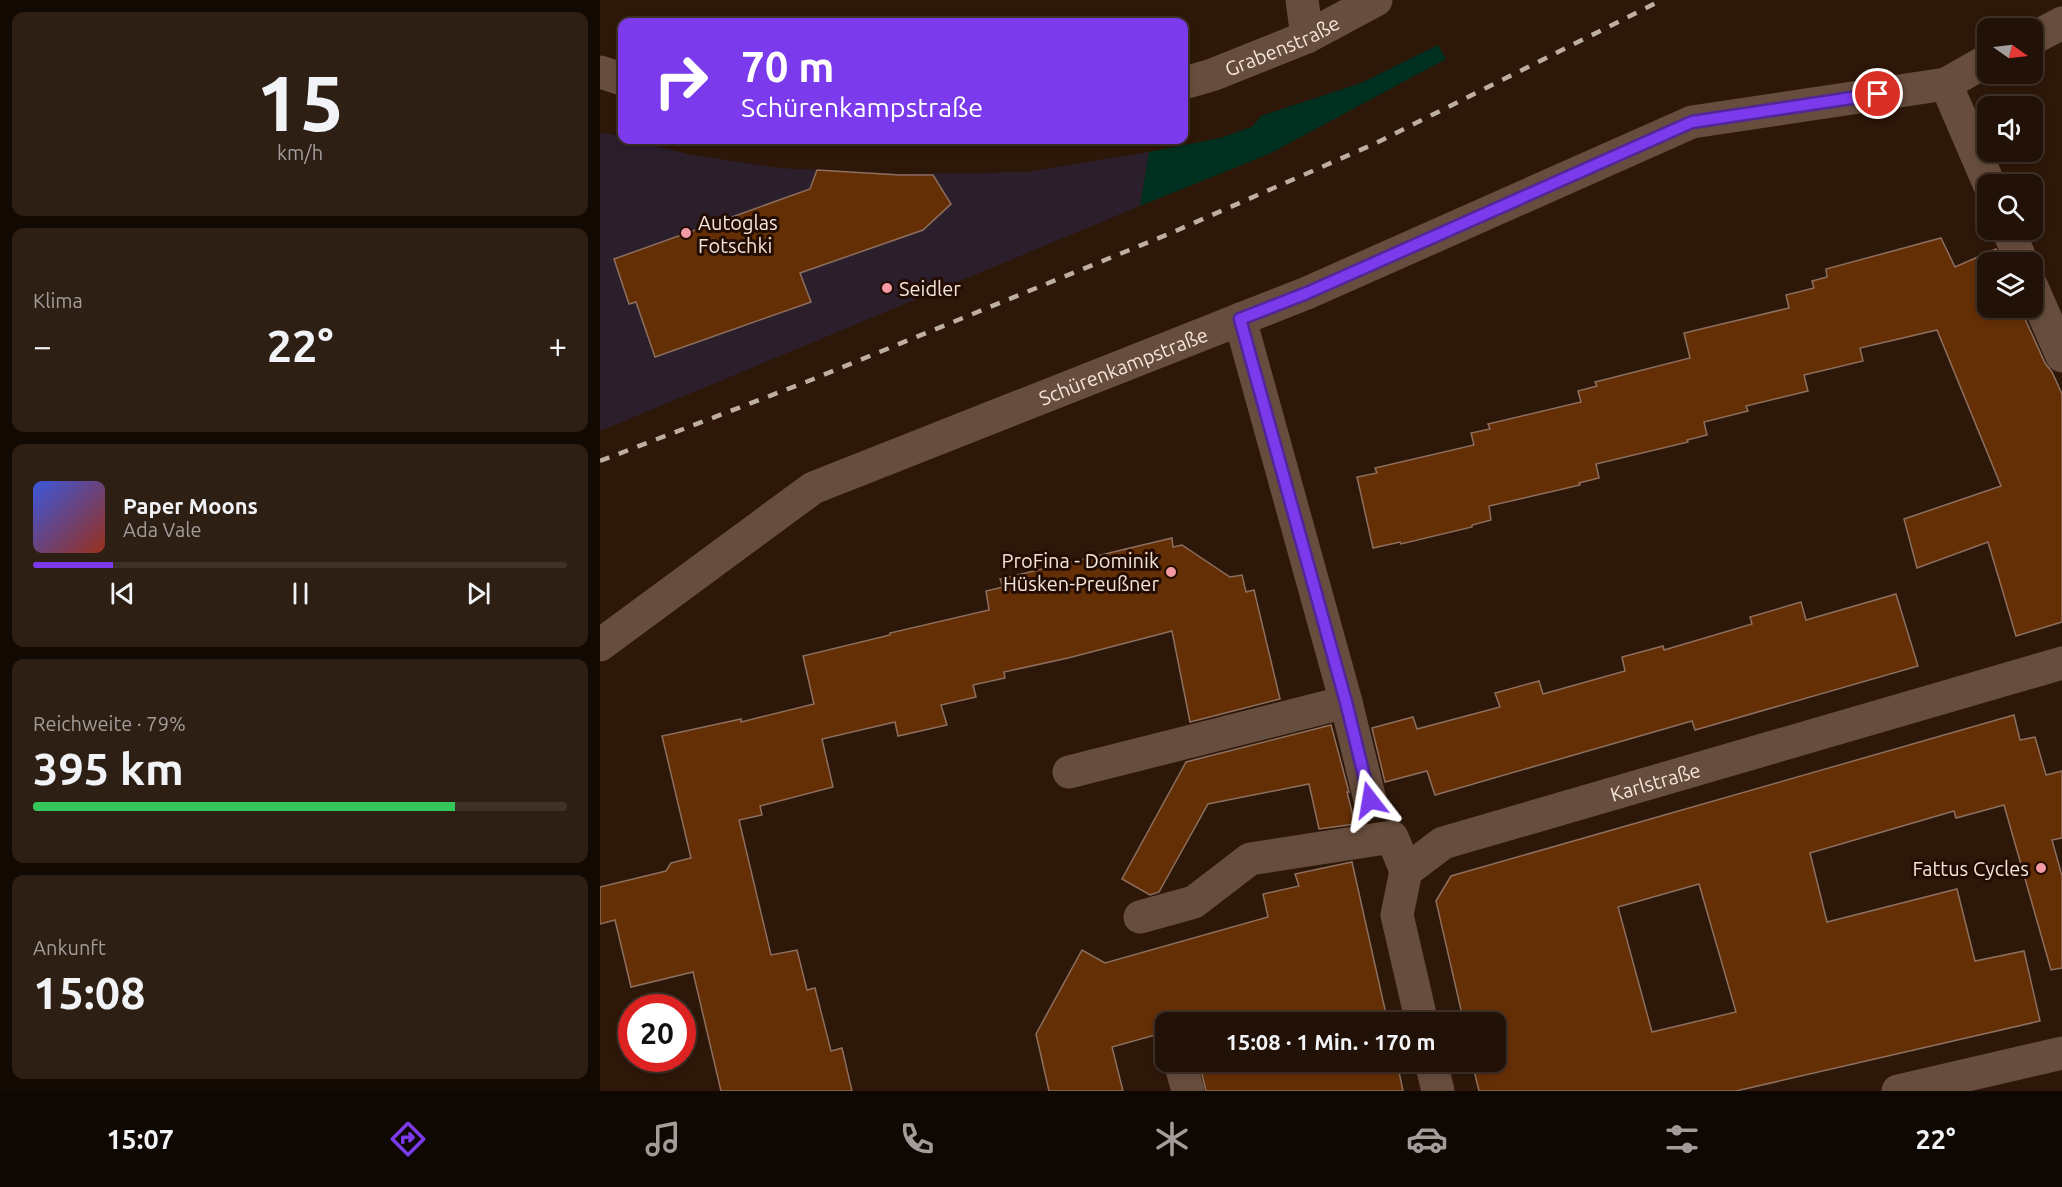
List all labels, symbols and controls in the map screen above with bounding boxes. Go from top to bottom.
street label: Grabenstraße [1221,10,1343,80]
north arrow [1977,18,2043,84]
map controls [1977,18,2043,318]
icon: right [642,42,720,120]
text: 70 m [741,43,835,90]
text: 15 [256,58,344,146]
pin [1852,68,1903,119]
icon: arrive [1861,77,1894,110]
text: Schürenkampstraße [741,92,983,122]
button: sound [1977,96,2043,162]
text: km/h [277,141,323,164]
button: search [1977,174,2043,240]
place label: Autoglas Fotschki [698,211,778,257]
marker: Autoglas Fotschki [679,226,693,240]
button: layers [1977,252,2043,318]
place label: Seidler [899,277,961,300]
marker: Seidler [880,281,894,295]
text: Klima [33,289,83,312]
text: 22° [267,320,333,371]
street label: Schürenkampstraße [1035,322,1211,409]
text: − [33,327,52,364]
text: + [548,327,567,364]
text: Paper Moons [123,493,258,518]
text: Ada Vale [123,518,201,541]
place label: ProFina - Dominik Hüsken-Preußner [1001,549,1159,595]
marker: ProFina - Dominik Hüsken-Preußner [1164,565,1178,579]
icon: previous [106,577,139,610]
icon: pause [284,577,317,610]
icon: next [462,577,495,610]
text: Reichweite · 79% [33,712,186,735]
text: 395 km [33,743,184,794]
street label: Karlstraße [1607,757,1703,805]
position arrow [1338,768,1402,832]
place label: Fattus Cycles [1912,857,2029,880]
marker: Fattus Cycles [2034,861,2048,875]
text: Ankunft [33,936,106,959]
text: 15:08 [33,967,146,1018]
speed limit sign: 20 [618,994,696,1072]
text: 15:08 · 1 Min. · 170 m [1226,1029,1435,1054]
icon: directions [387,1118,429,1160]
icon: music [642,1118,684,1160]
icon: phone [896,1118,938,1160]
icon: climate [1151,1118,1193,1160]
icon: car [1406,1118,1448,1160]
icon: filters [1661,1118,1703,1160]
text: 15:07 [106,1124,174,1154]
text: 22° [1916,1124,1956,1154]

